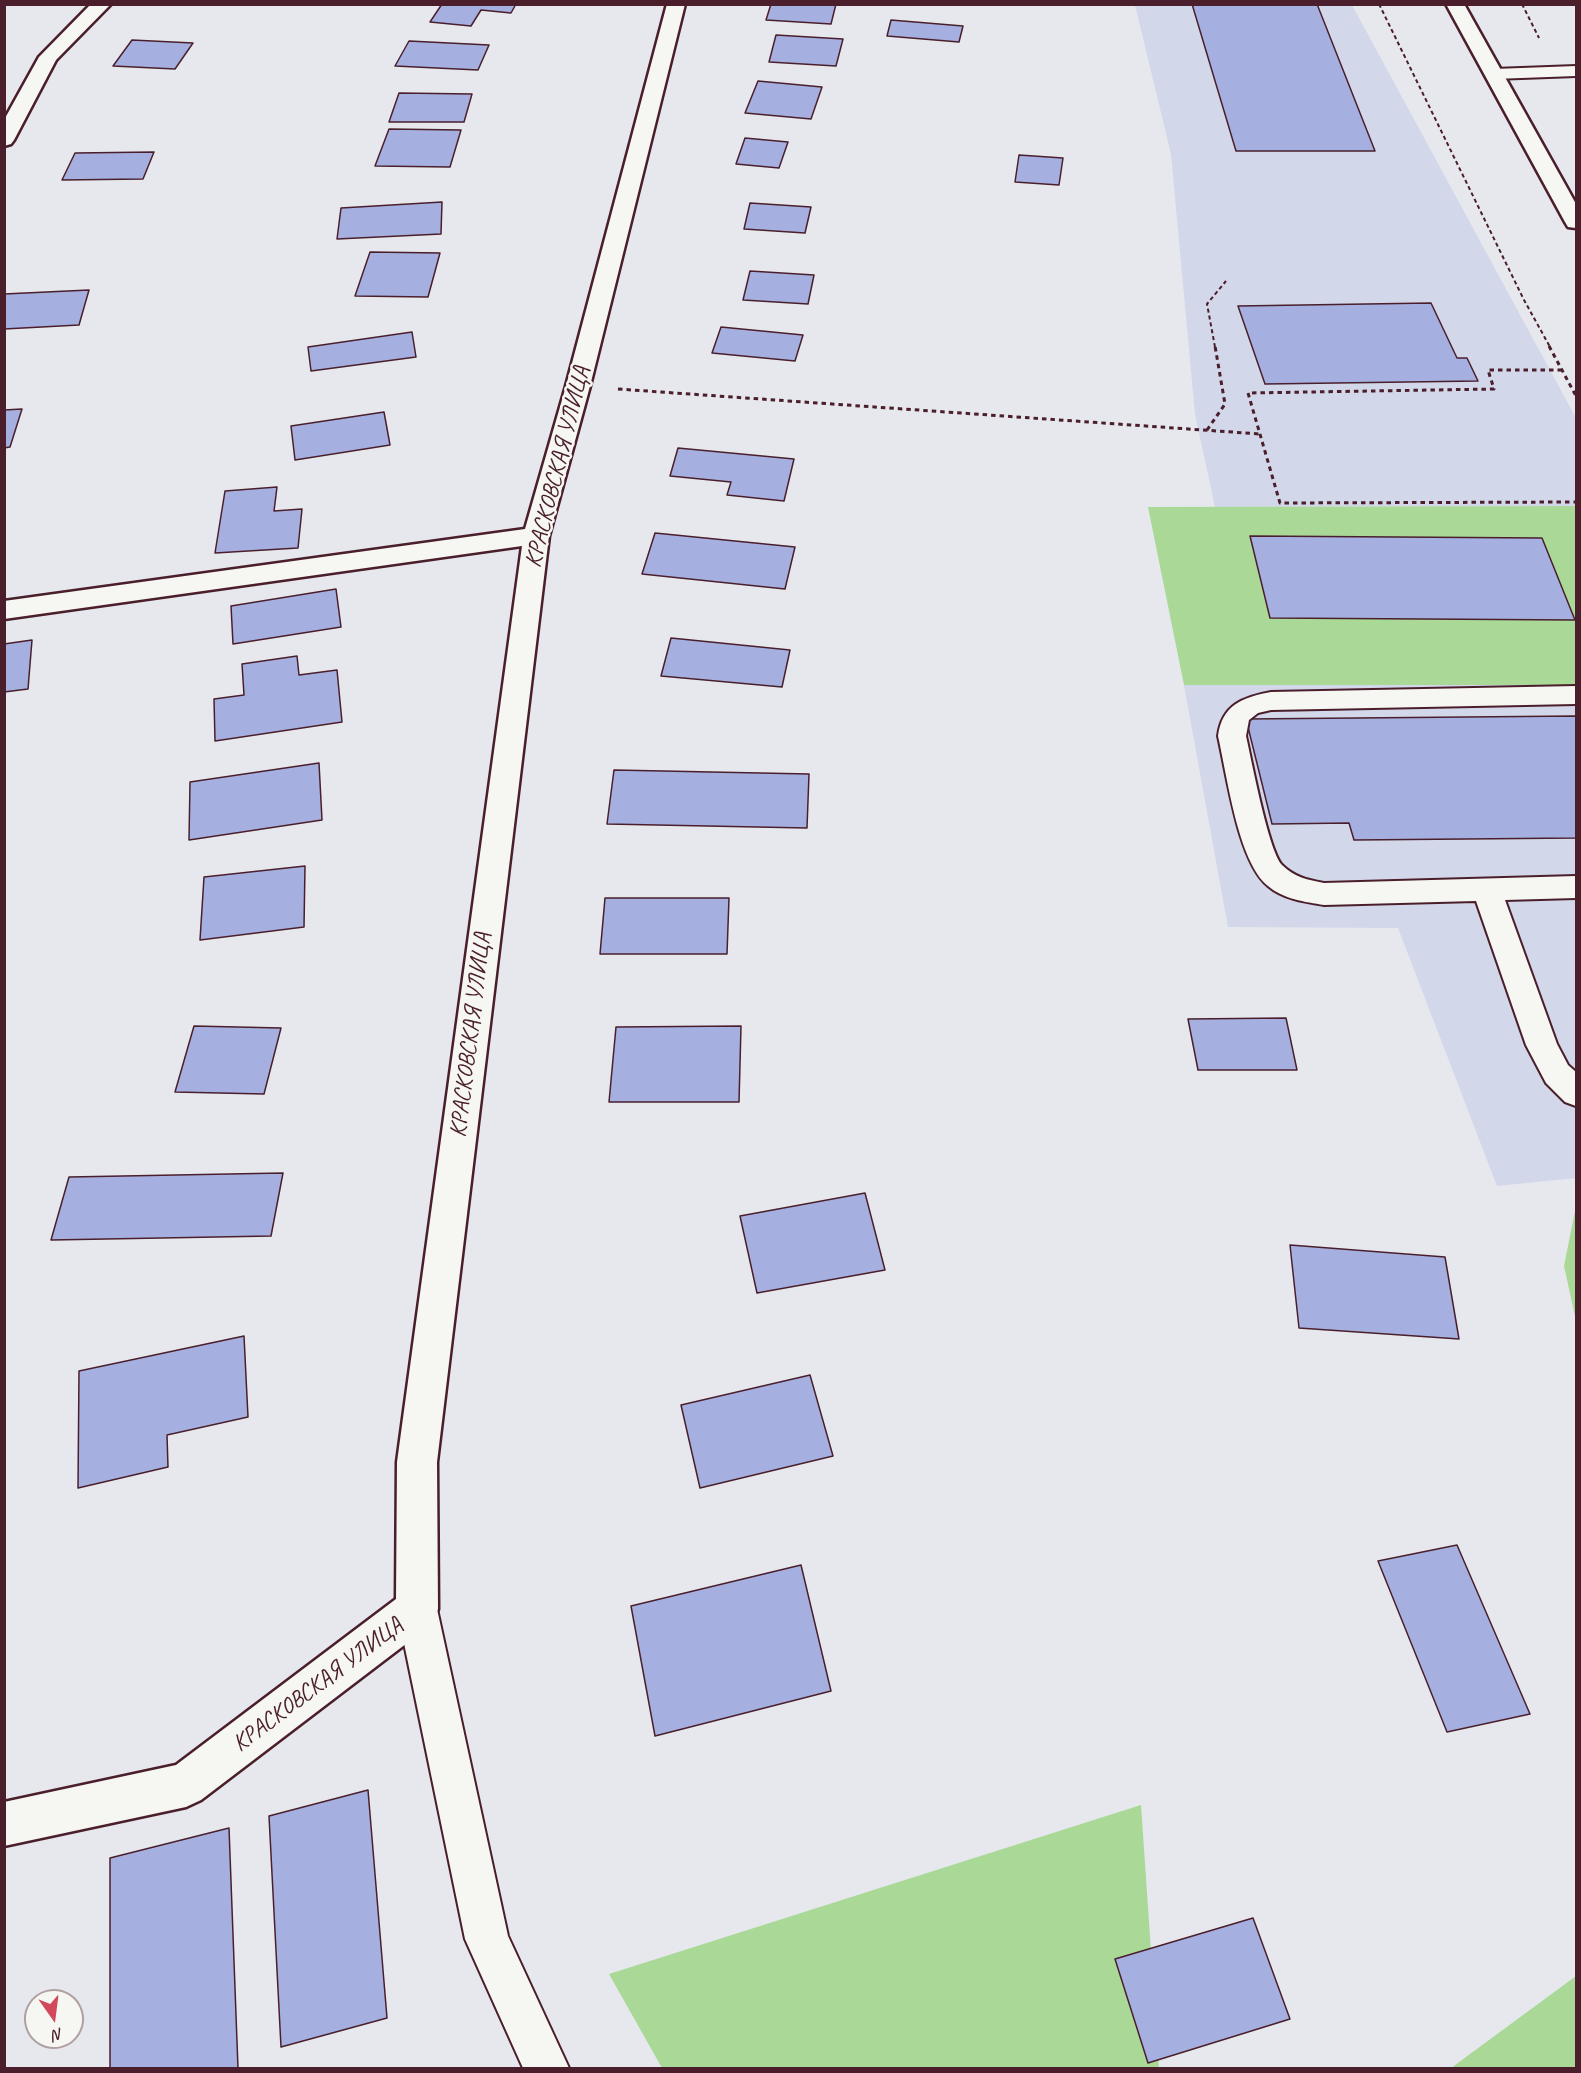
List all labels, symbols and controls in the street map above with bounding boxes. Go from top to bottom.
street label: КРАСКОВСКАЯ УЛИЦА [519,364,597,570]
street label: КРАСКОВСКАЯ УЛИЦА [444,931,498,1139]
street label: КРАСКОВСКАЯ УЛИЦА [227,1612,409,1758]
north arrow [24,1989,84,2049]
text: N [51,2024,65,2045]

